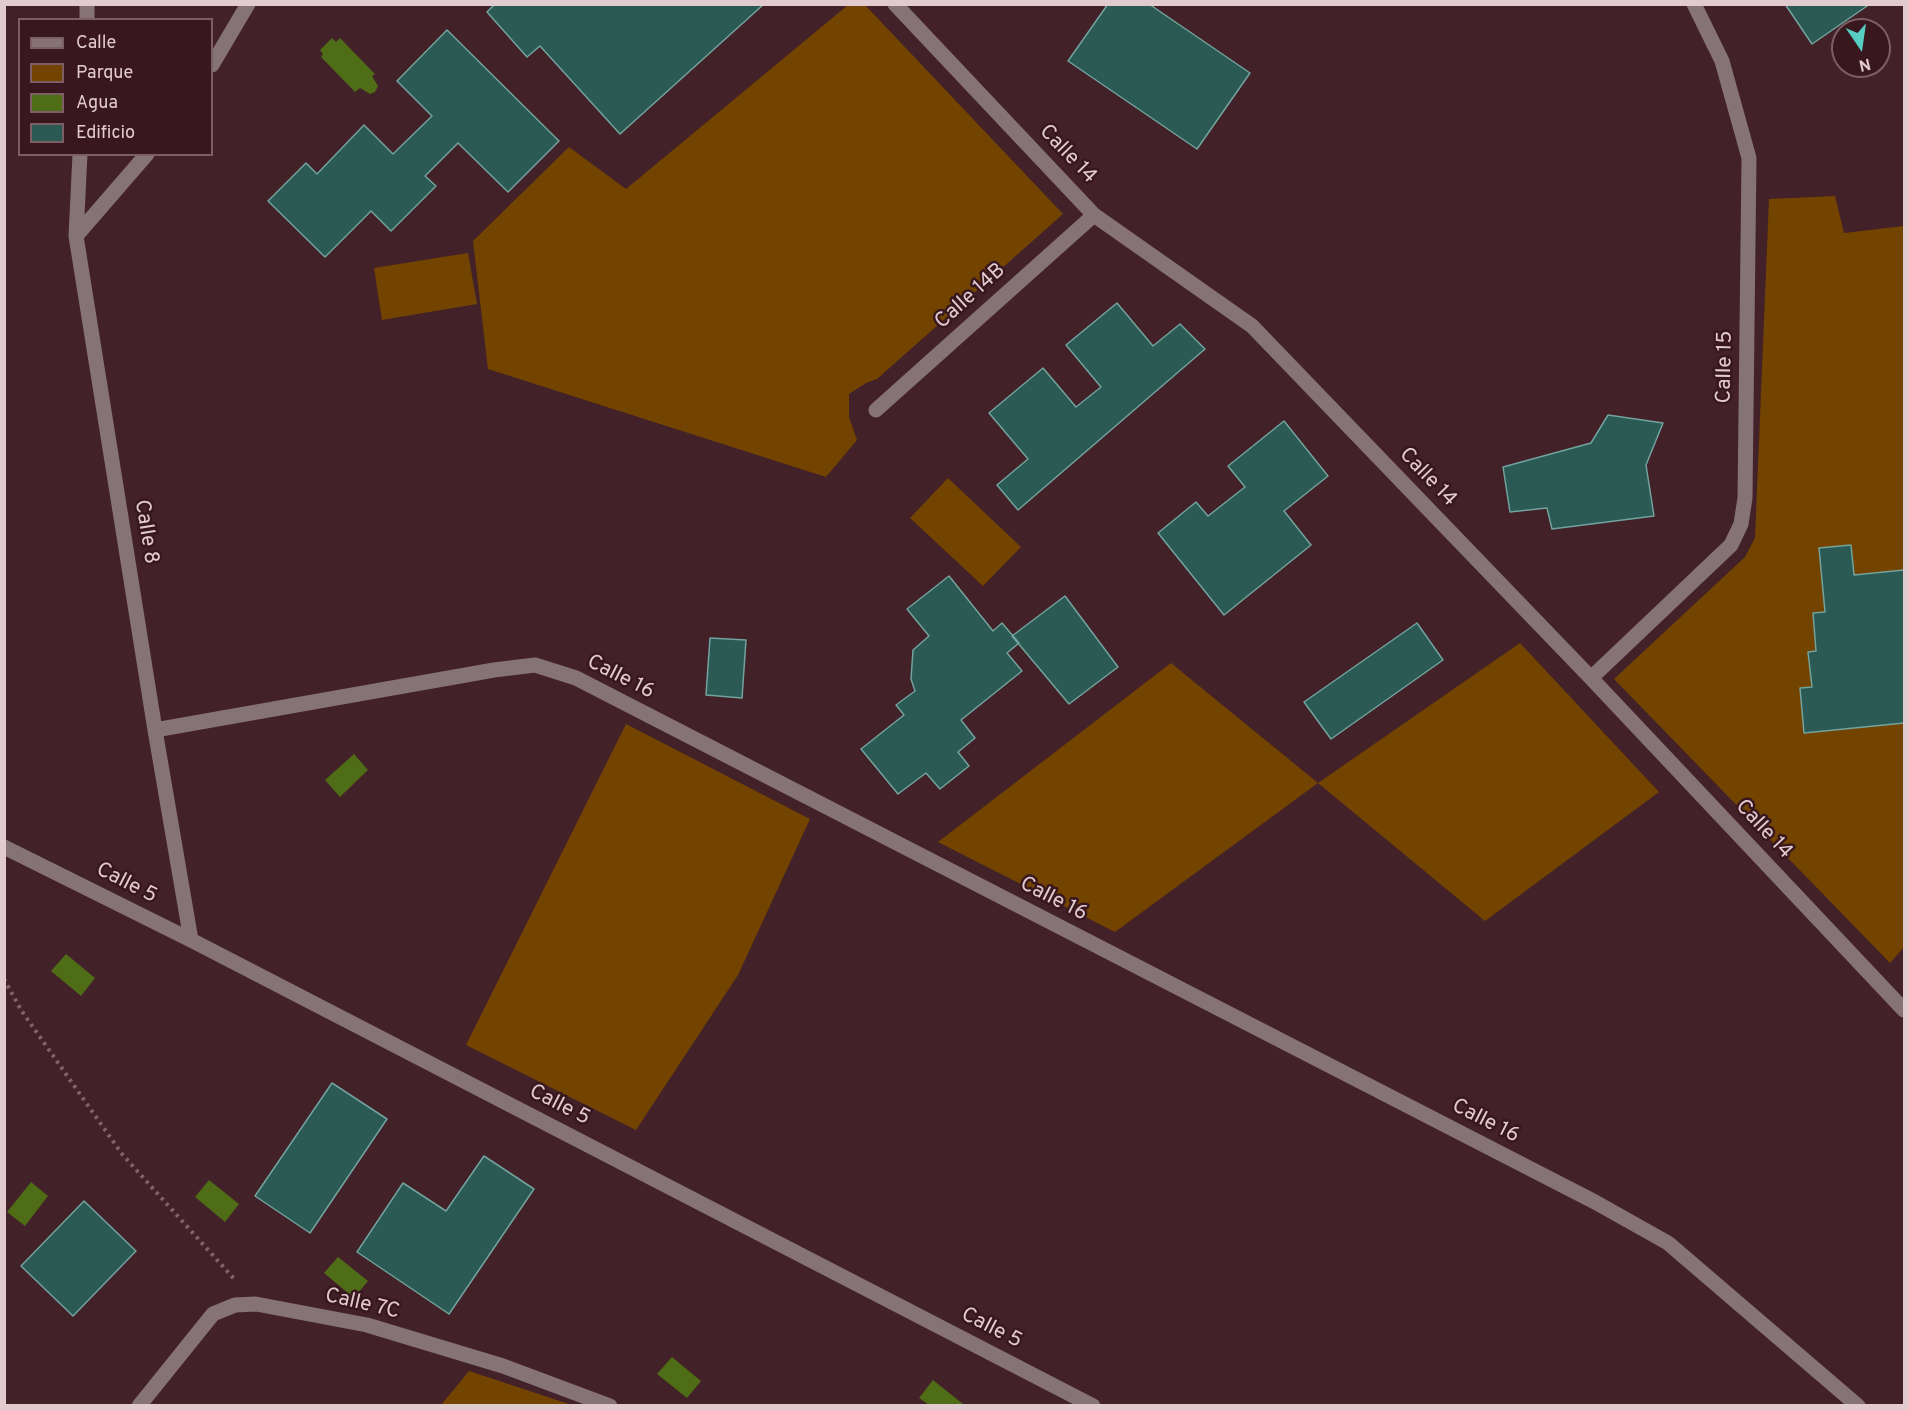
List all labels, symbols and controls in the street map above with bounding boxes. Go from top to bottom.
legend [18,18,213,156]
north arrow [1831,18,1891,78]
text: Calle [76,32,116,55]
text: N [1857,53,1872,75]
text: Parque [76,62,133,85]
text: Agua [76,92,118,115]
street label: Calle 14 [1033,120,1101,190]
text: Edificio [76,122,135,145]
street label: Calle 14B [931,259,1011,335]
street label: Calle 15 [1713,330,1739,404]
street label: Calle 14 [1393,443,1461,513]
street label: Calle 8 [127,498,163,566]
street label: Calle 16 [582,650,658,706]
street label: Calle 14 [1729,795,1797,865]
street label: Calle 5 [91,858,161,910]
street label: Calle 16 [1015,872,1091,928]
street label: Calle 5 [524,1080,594,1132]
street label: Calle 16 [1447,1094,1523,1150]
street label: Calle 7C [322,1284,402,1326]
street label: Calle 5 [956,1303,1026,1355]

